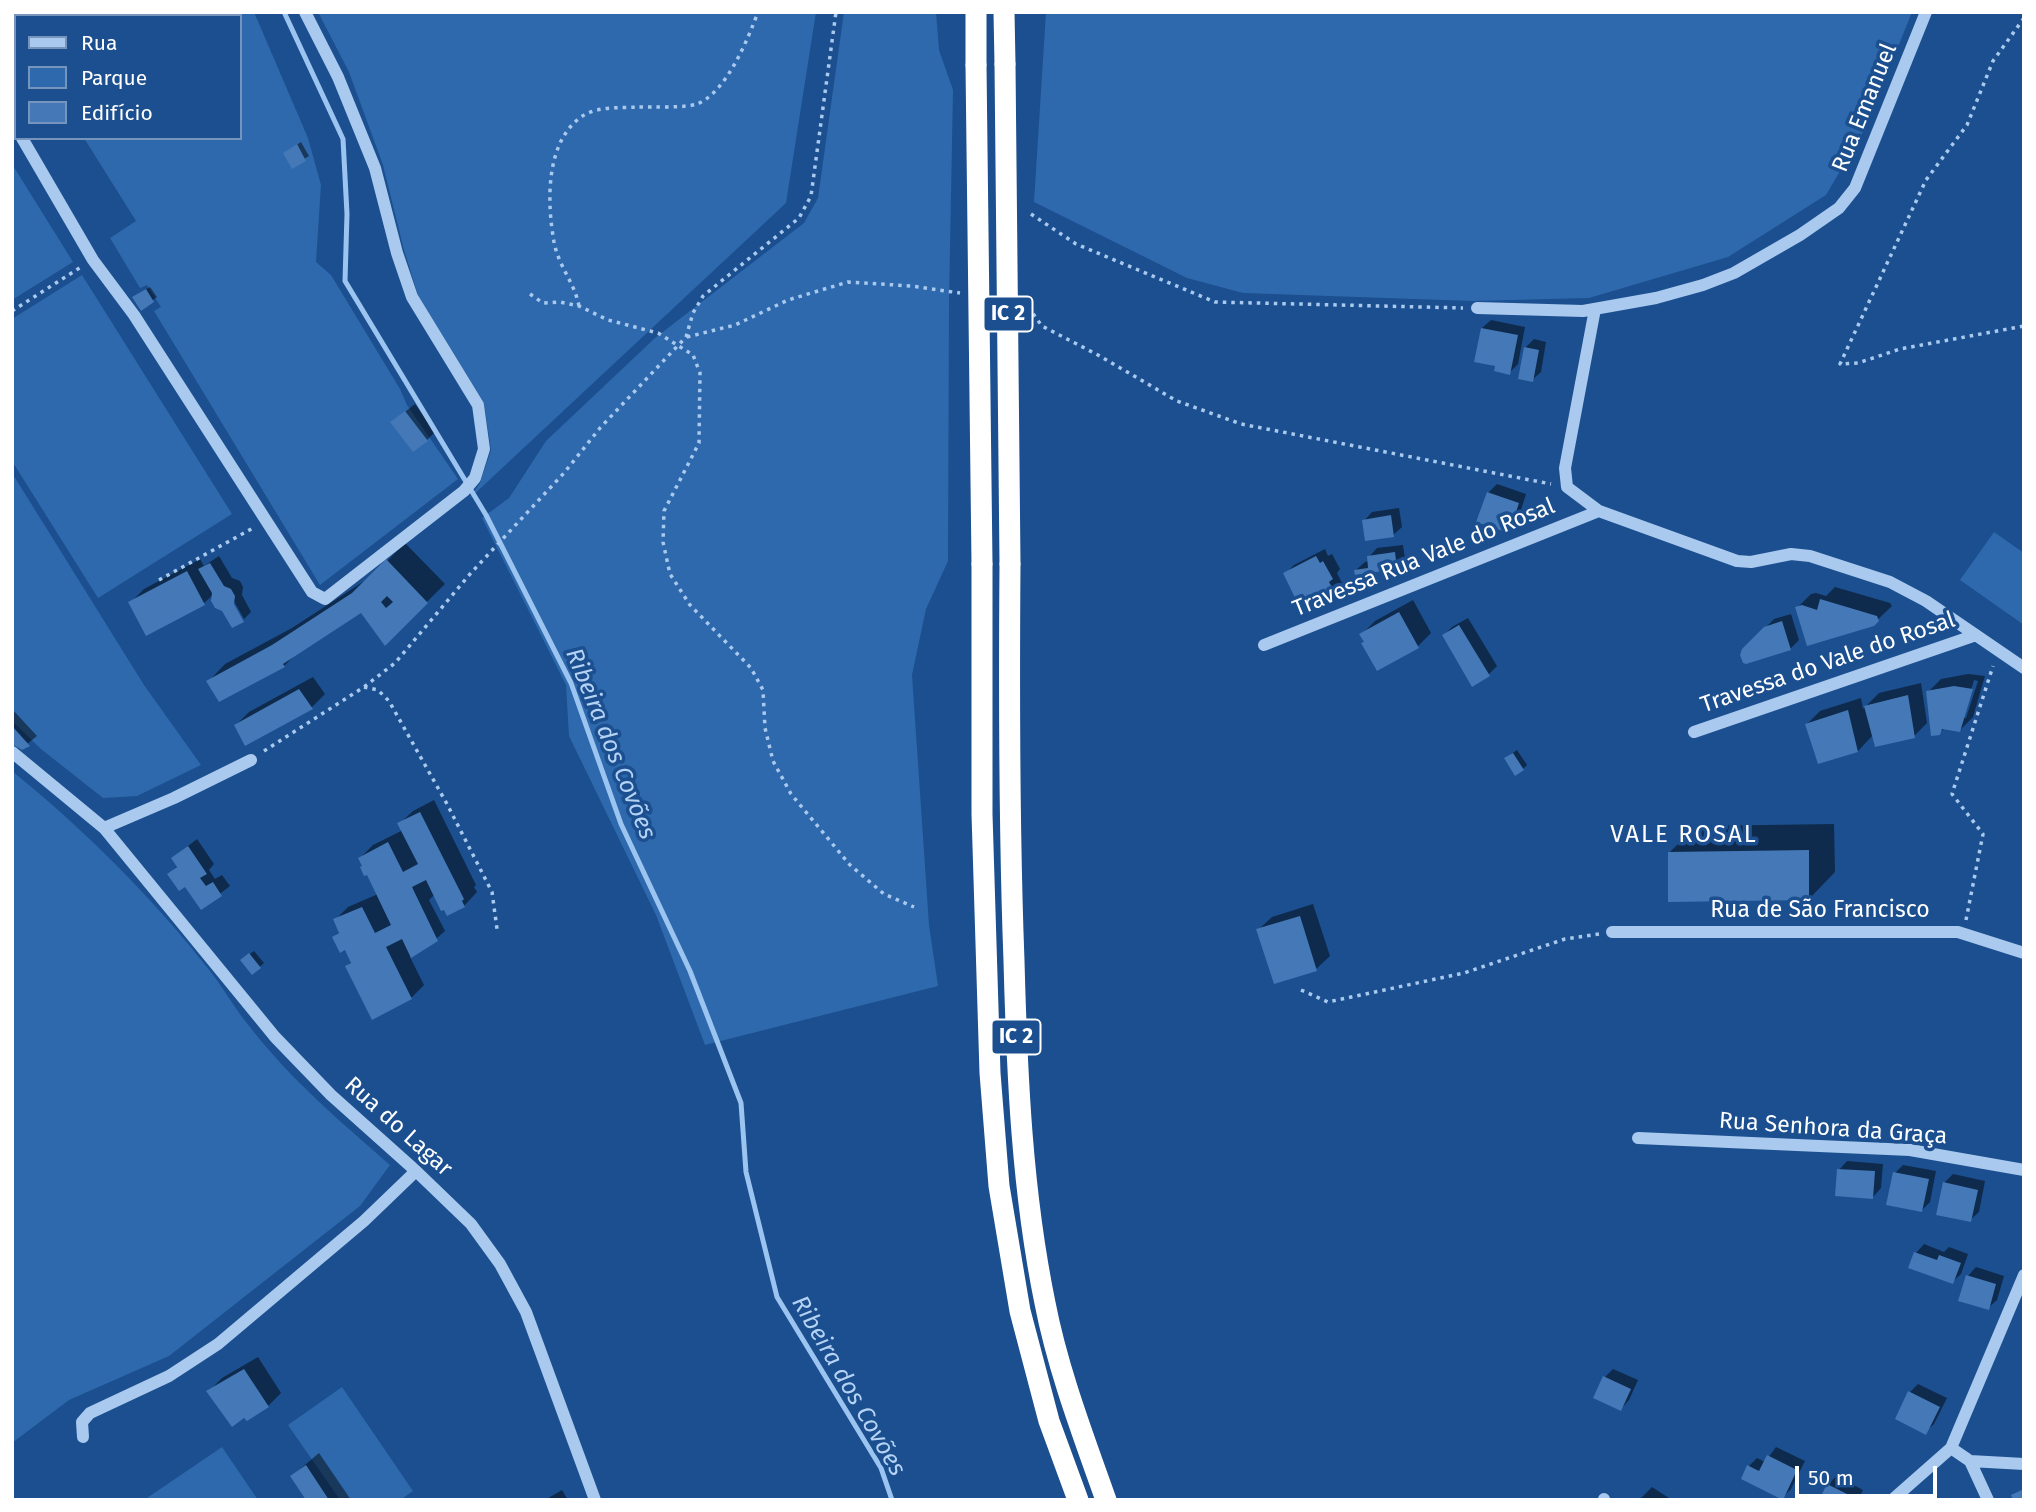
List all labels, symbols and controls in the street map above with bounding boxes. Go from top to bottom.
legend [14,14,242,140]
text: Rua [81,30,117,56]
street label: Rua Emanuel [1827,40,1903,176]
text: Parque [81,65,147,91]
text: Edifício [81,100,153,126]
road number: IC 2 [984,296,1032,332]
street label: Travessa Rua Vale do Rosal [1289,493,1559,623]
street label: Travessa do Vale do Rosal [1697,606,1959,720]
water label: Ribeira dos Covões [559,644,661,844]
district label: VALE ROSAL [1612,821,1756,849]
street label: Rua de São Francisco [1710,897,1930,925]
road number: IC 2 [992,1020,1040,1054]
street label: Rua do Lagar [338,1071,458,1183]
street label: Rua Senhora da Graça [1718,1107,1948,1151]
water label: Ribeira dos Covões [785,1291,911,1481]
scale bar [1798,1452,1940,1496]
text: 50 m [1808,1465,1854,1491]

